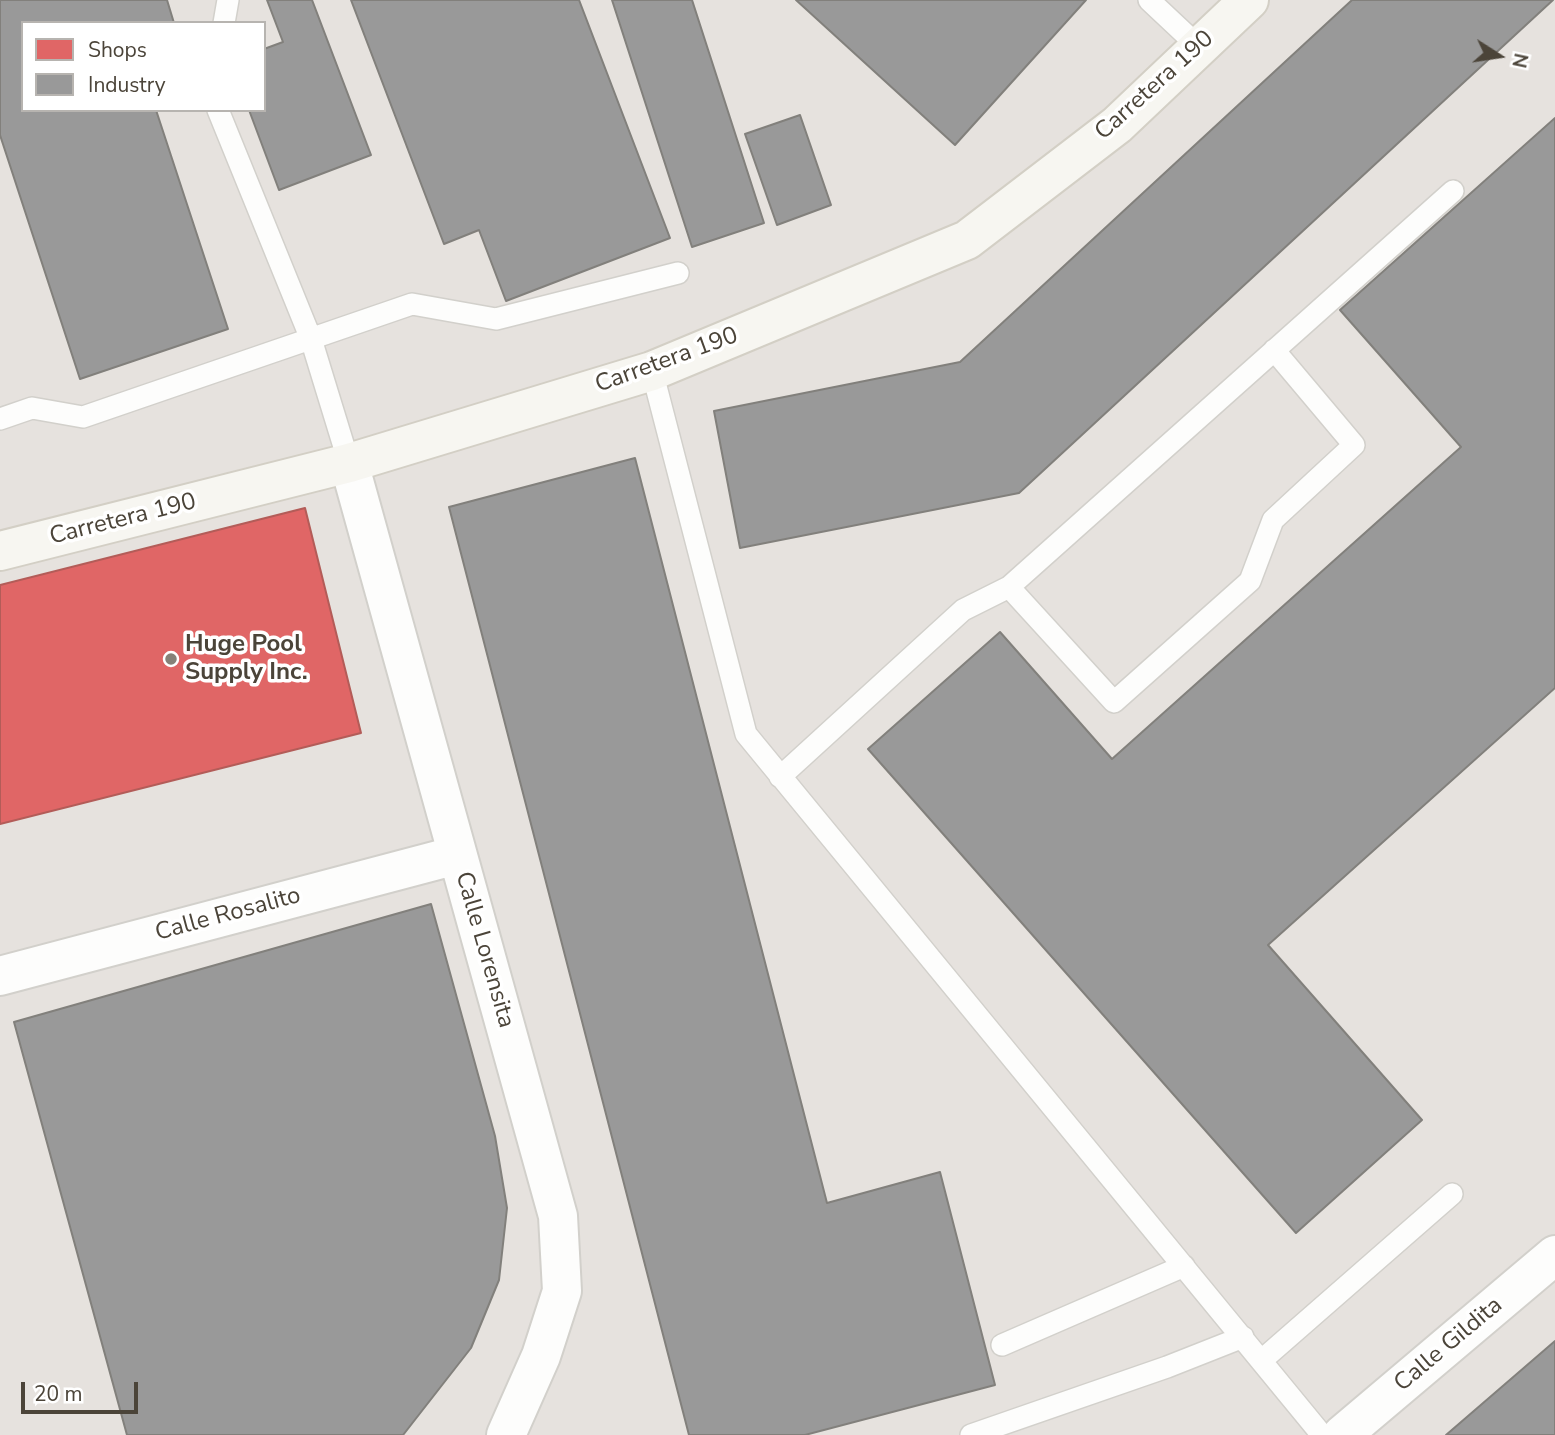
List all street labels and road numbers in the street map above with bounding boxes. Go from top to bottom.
street label: Carretera 190 [1090,25,1220,147]
street label: Carretera 190 [592,322,742,400]
street label: Carretera 190 [47,488,199,552]
street label: Calle Lorensita [448,869,520,1031]
street label: Calle Rosalito [152,882,304,948]
street label: Calle Gildita [1389,1291,1509,1399]

